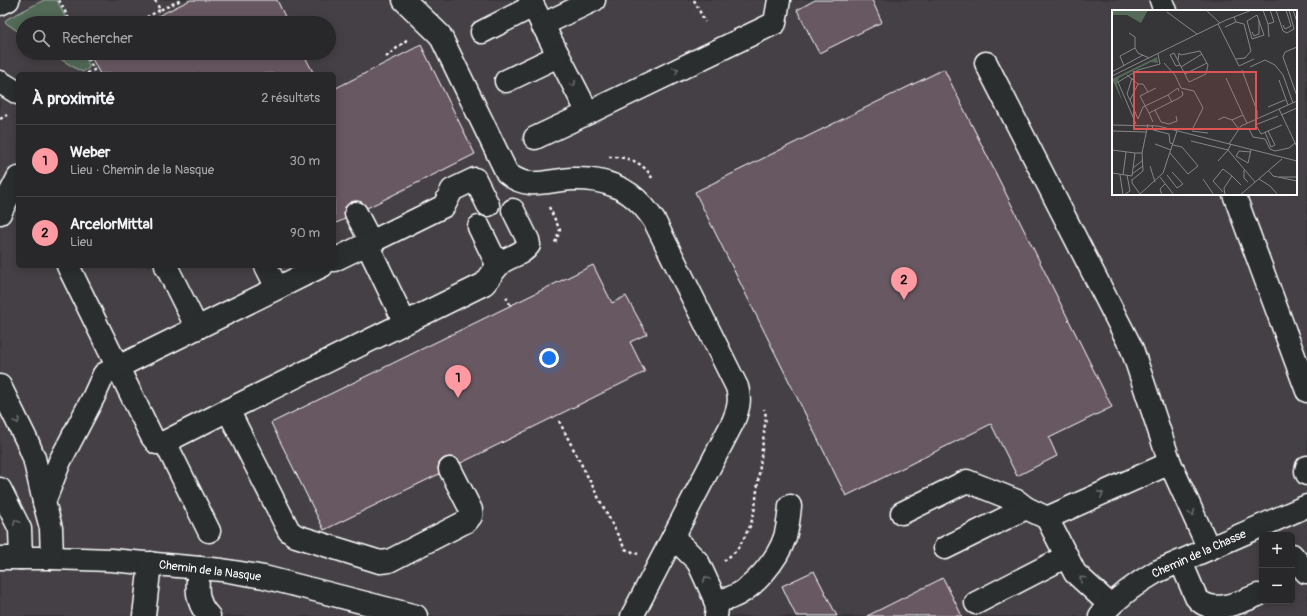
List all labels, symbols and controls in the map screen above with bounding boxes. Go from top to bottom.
inset map [1112,10,1297,195]
search box [16,16,336,60]
icon: search [30,27,52,49]
text: Rechercher [62,29,133,48]
one-way arrow [672,68,679,75]
one-way arrow [568,80,576,88]
text: À proximité [32,88,115,109]
text: 2 résultats [261,90,320,106]
text: Weber [70,143,110,162]
text: 1 [42,153,48,169]
text: 30 m [290,153,320,169]
text: Lieu · Chemin de la Nasque [70,162,214,178]
text: ArcelorMittal [70,215,153,234]
text: 2 [41,225,49,241]
text: 90 m [290,225,320,241]
text: Lieu [70,234,93,250]
pin: 2 [891,267,917,300]
your location [539,348,559,368]
pin: 1 [445,365,471,398]
one-way arrow [12,416,20,424]
one-way arrow [1097,491,1105,499]
one-way arrow [1188,509,1196,516]
one-way arrow [13,519,21,526]
street label: Chemin de la Chasse [1149,526,1249,582]
map controls [1259,532,1295,604]
button: + [1259,532,1295,568]
street label: Chemin de la Nasque [158,557,262,585]
button: − [1259,568,1295,604]
one-way arrow [703,576,711,584]
one-way arrow [1079,576,1086,583]

